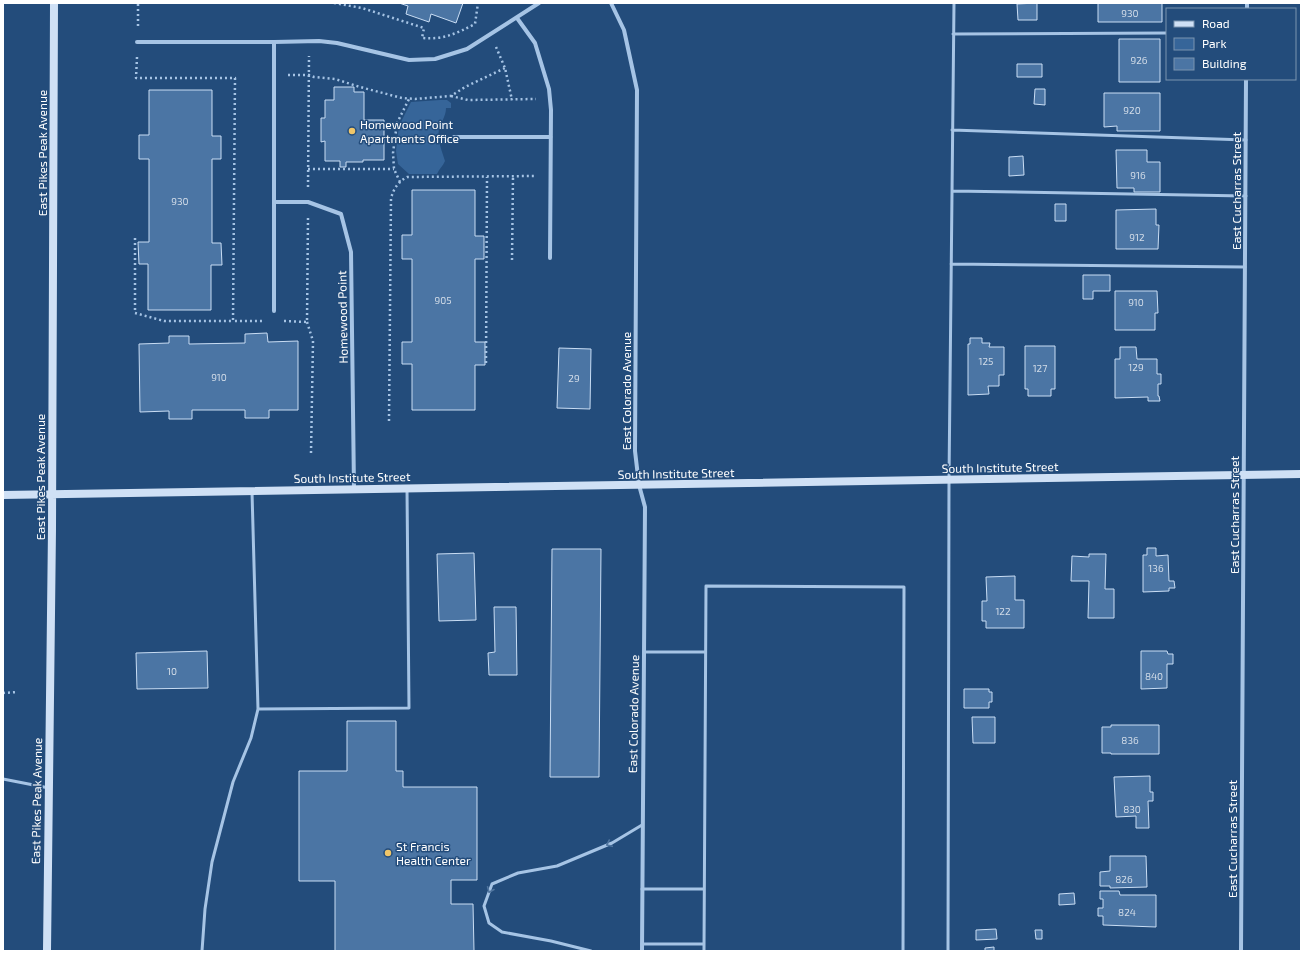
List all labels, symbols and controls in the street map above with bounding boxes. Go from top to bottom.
house number: 930 [1121,7,1139,19]
legend [1166,8,1296,80]
text: Road [1202,16,1230,30]
text: Park [1202,36,1227,50]
house number: 926 [1130,54,1148,66]
text: Building [1202,56,1247,70]
street label: East Pikes Peak Avenue [35,90,49,216]
house number: 920 [1123,104,1141,116]
place label: Homewood Point Apartments Office [360,117,459,145]
marker: Homewood Point Apartments Office [347,126,357,136]
street label: East Cucharras Street [1229,132,1243,250]
house number: 916 [1130,169,1146,181]
house number: 930 [171,195,189,207]
house number: 912 [1129,231,1145,243]
street label: Homewood Point [334,270,350,364]
house number: 905 [434,294,452,306]
house number: 910 [1128,296,1144,308]
street label: East Colorado Avenue [619,332,633,450]
house number: 125 [979,355,993,367]
house number: 129 [1128,361,1144,373]
house number: 127 [1033,362,1047,374]
house number: 910 [211,371,227,383]
house number: 29 [568,372,580,384]
street label: East Pikes Peak Avenue [33,414,47,540]
street label: East Cucharras Street [1227,456,1241,574]
street label: South Institute Street [941,459,1059,475]
street label: South Institute Street [617,465,735,481]
street label: South Institute Street [293,469,411,485]
house number: 136 [1148,562,1164,574]
house number: 122 [995,605,1011,617]
street label: East Colorado Avenue [625,655,641,773]
house number: 10 [167,665,177,677]
house number: 840 [1145,670,1163,682]
house number: 836 [1121,734,1139,746]
street label: East Pikes Peak Avenue [28,738,44,864]
street label: East Cucharras Street [1225,780,1239,898]
house number: 830 [1123,803,1141,815]
place label: St Francis Health Center [396,839,471,867]
one-way arrow [605,840,612,848]
marker: St Francis Health Center [383,848,393,858]
house number: 826 [1115,873,1133,885]
one-way arrow [487,886,495,894]
house number: 824 [1118,906,1136,918]

